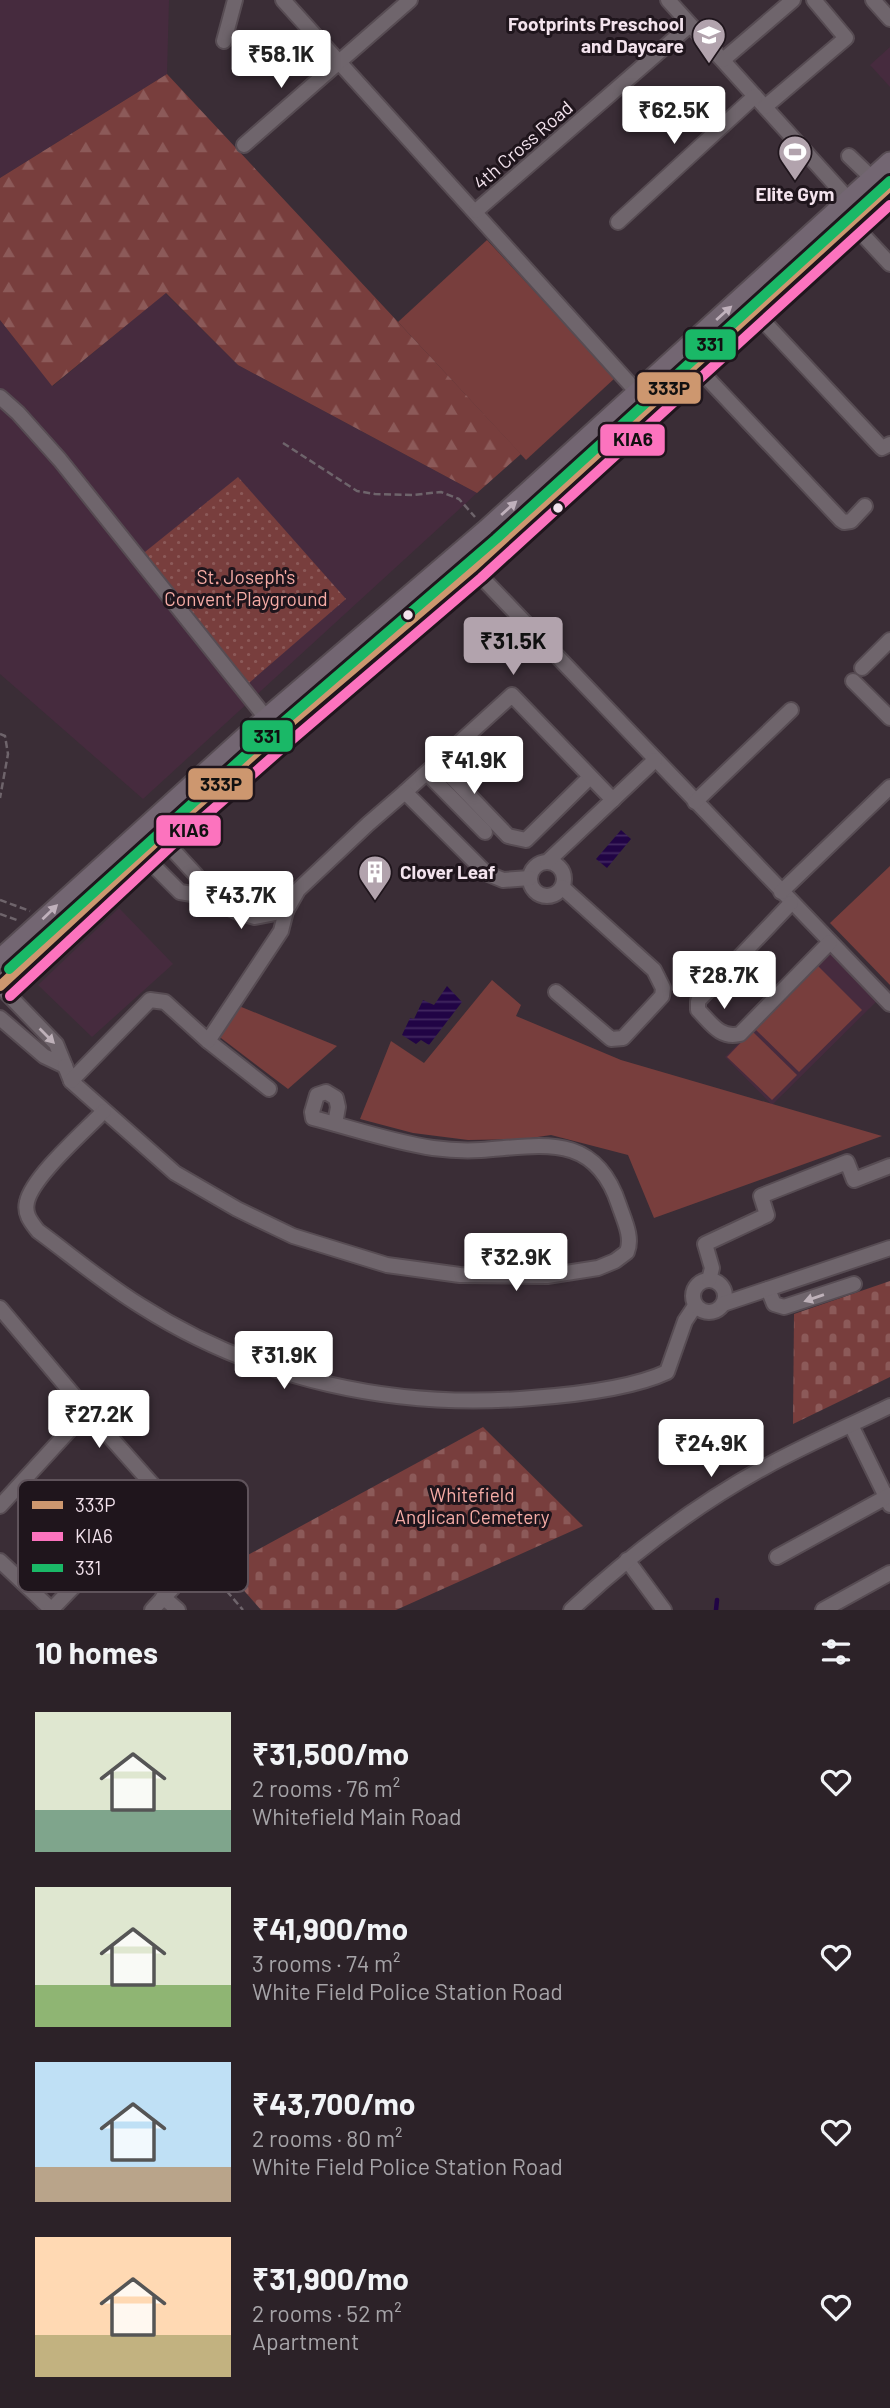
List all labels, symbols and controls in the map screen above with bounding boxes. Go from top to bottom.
place label: Footprints Preschool and Daycare [508,12,684,57]
school or university icon: Footprints Preschool and Daycare [690,16,728,65]
pin: ₹58.1K [224,31,338,90]
text: ₹58.1K [248,39,314,67]
pin: ₹62.5K [617,86,731,146]
street label: 4th Cross Road [468,95,577,194]
text: ₹62.5K [638,95,710,123]
sports icon: Elite Gym [776,133,814,182]
place label: Elite Gym [756,182,834,205]
one-way arrow [715,306,732,321]
line badge: 331 [684,328,737,361]
text: 331 [696,332,724,355]
line badge: 333P [636,371,702,405]
text: 333P [648,376,690,399]
line badge: KIA6 [599,423,666,457]
text: KIA6 [613,427,653,450]
one-way arrow [500,501,517,517]
unlabelled marker [551,501,565,515]
park label: St. Joseph's Convent Playground [164,565,328,610]
unlabelled marker [401,608,415,622]
pin: ₹31.5K [456,618,570,677]
text: ₹31.5K [480,626,546,654]
line badge: 331 [241,719,294,753]
text: 331 [253,724,281,747]
pin: ₹41.9K [417,736,531,796]
text: ₹41.9K [441,745,507,773]
line badge: 333P [187,767,254,801]
text: 333P [200,772,242,795]
line badge: KIA6 [155,814,222,847]
text: KIA6 [169,818,209,841]
building icon: Clover Leaf [356,853,394,902]
place label: Clover Leaf [400,860,495,883]
pin: ₹43.7K [184,872,298,931]
text: ₹43.7K [205,880,277,908]
one-way arrow [41,905,58,921]
pin: ₹28.7K [667,951,781,1011]
text: ₹28.7K [689,960,759,988]
one-way arrow [38,1027,55,1044]
pin: ₹32.9K [459,1234,573,1293]
text: ₹32.9K [480,1242,552,1270]
one-way arrow [803,1293,824,1304]
pin: ₹31.9K [227,1332,341,1391]
text: ₹31.9K [251,1340,317,1368]
pin: ₹27.2K [42,1390,156,1450]
text: ₹27.2K [64,1399,134,1427]
pin: ₹24.9K [654,1420,768,1479]
text: ₹24.9K [675,1428,747,1456]
legend [18,1480,248,1592]
park label: Whitefield Anglican Cemetery [395,1483,550,1528]
text: 333P [75,1493,116,1516]
text: KIA6 [75,1524,113,1547]
text: 331 [75,1556,101,1579]
icon: filters [817,1633,855,1671]
text: 10 homes [35,1634,158,1670]
text: ₹31,500/mo [252,1735,409,1771]
icon: home [91,1740,175,1824]
icon: heart [817,1763,855,1801]
text: 2 rooms · 76 m² [252,1774,400,1802]
text: Whitefield Main Road [252,1802,461,1830]
text: ₹41,900/mo [252,1910,408,1946]
icon: home [91,1915,175,1999]
icon: heart [817,1938,855,1976]
text: 3 rooms · 74 m² [252,1949,401,1977]
text: White Field Police Station Road [252,1977,563,2005]
text: ₹43,700/mo [252,2085,416,2121]
icon: home [91,2090,175,2174]
icon: heart [817,2113,855,2151]
text: 2 rooms · 80 m² [252,2124,402,2152]
text: White Field Police Station Road [252,2152,563,2180]
text: ₹31,900/mo [252,2260,409,2296]
icon: home [91,2265,175,2349]
icon: heart [817,2288,855,2326]
text: 2 rooms · 52 m² [252,2299,402,2327]
text: Apartment [252,2327,359,2355]

